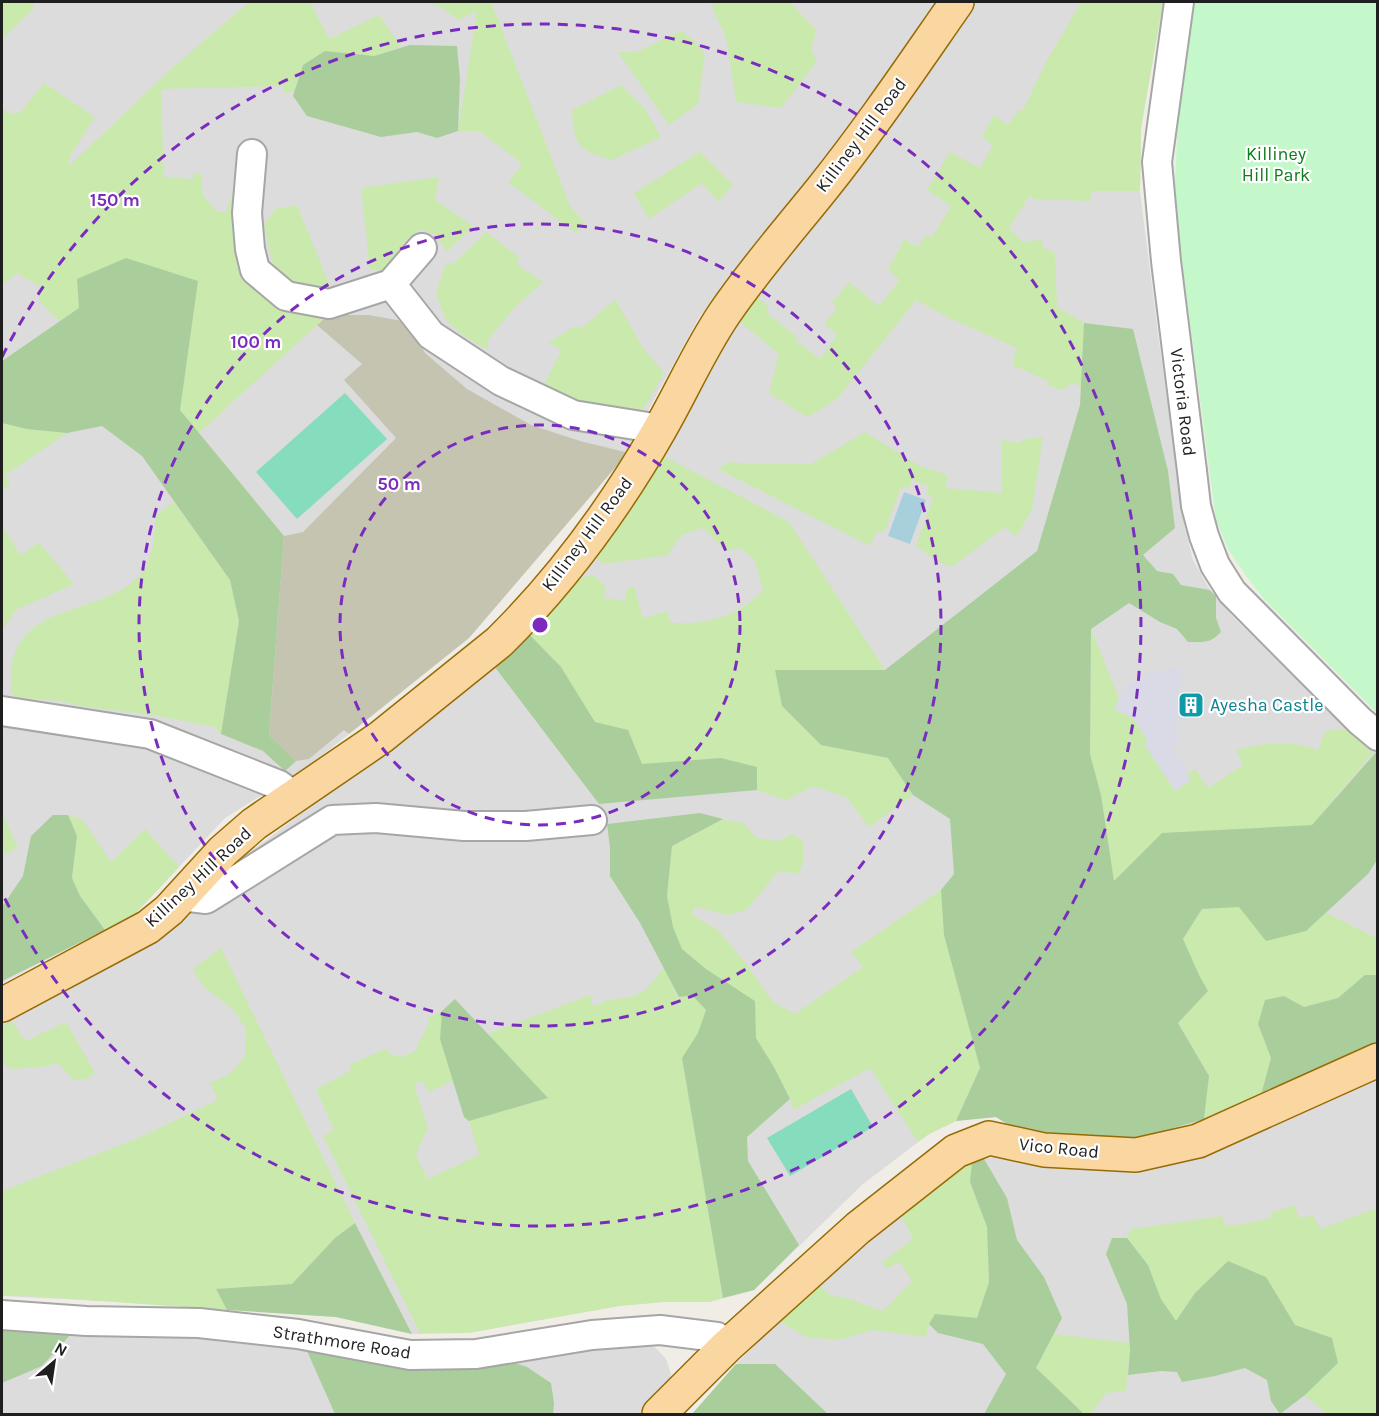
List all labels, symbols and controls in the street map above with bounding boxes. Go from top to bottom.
street label: Killiney Hill Road [811,73,911,197]
park label: Killiney Hill Park [1242,143,1310,186]
text: 150 m [90,189,140,211]
text: 100 m [231,331,281,353]
street label: Victoria Road [1165,347,1201,457]
street label: Killiney Hill Road [537,472,637,596]
text: 50 m [377,473,421,495]
centre of rings [530,615,550,635]
building icon: Ayesha Castle [1176,690,1206,720]
place label: Ayesha Castle [1210,694,1323,716]
street label: Killiney Hill Road [140,822,256,932]
street label: Vico Road [1018,1133,1100,1163]
street label: Strathmore Road [271,1320,413,1364]
north arrow [24,1332,84,1392]
text: N [51,1338,71,1360]

